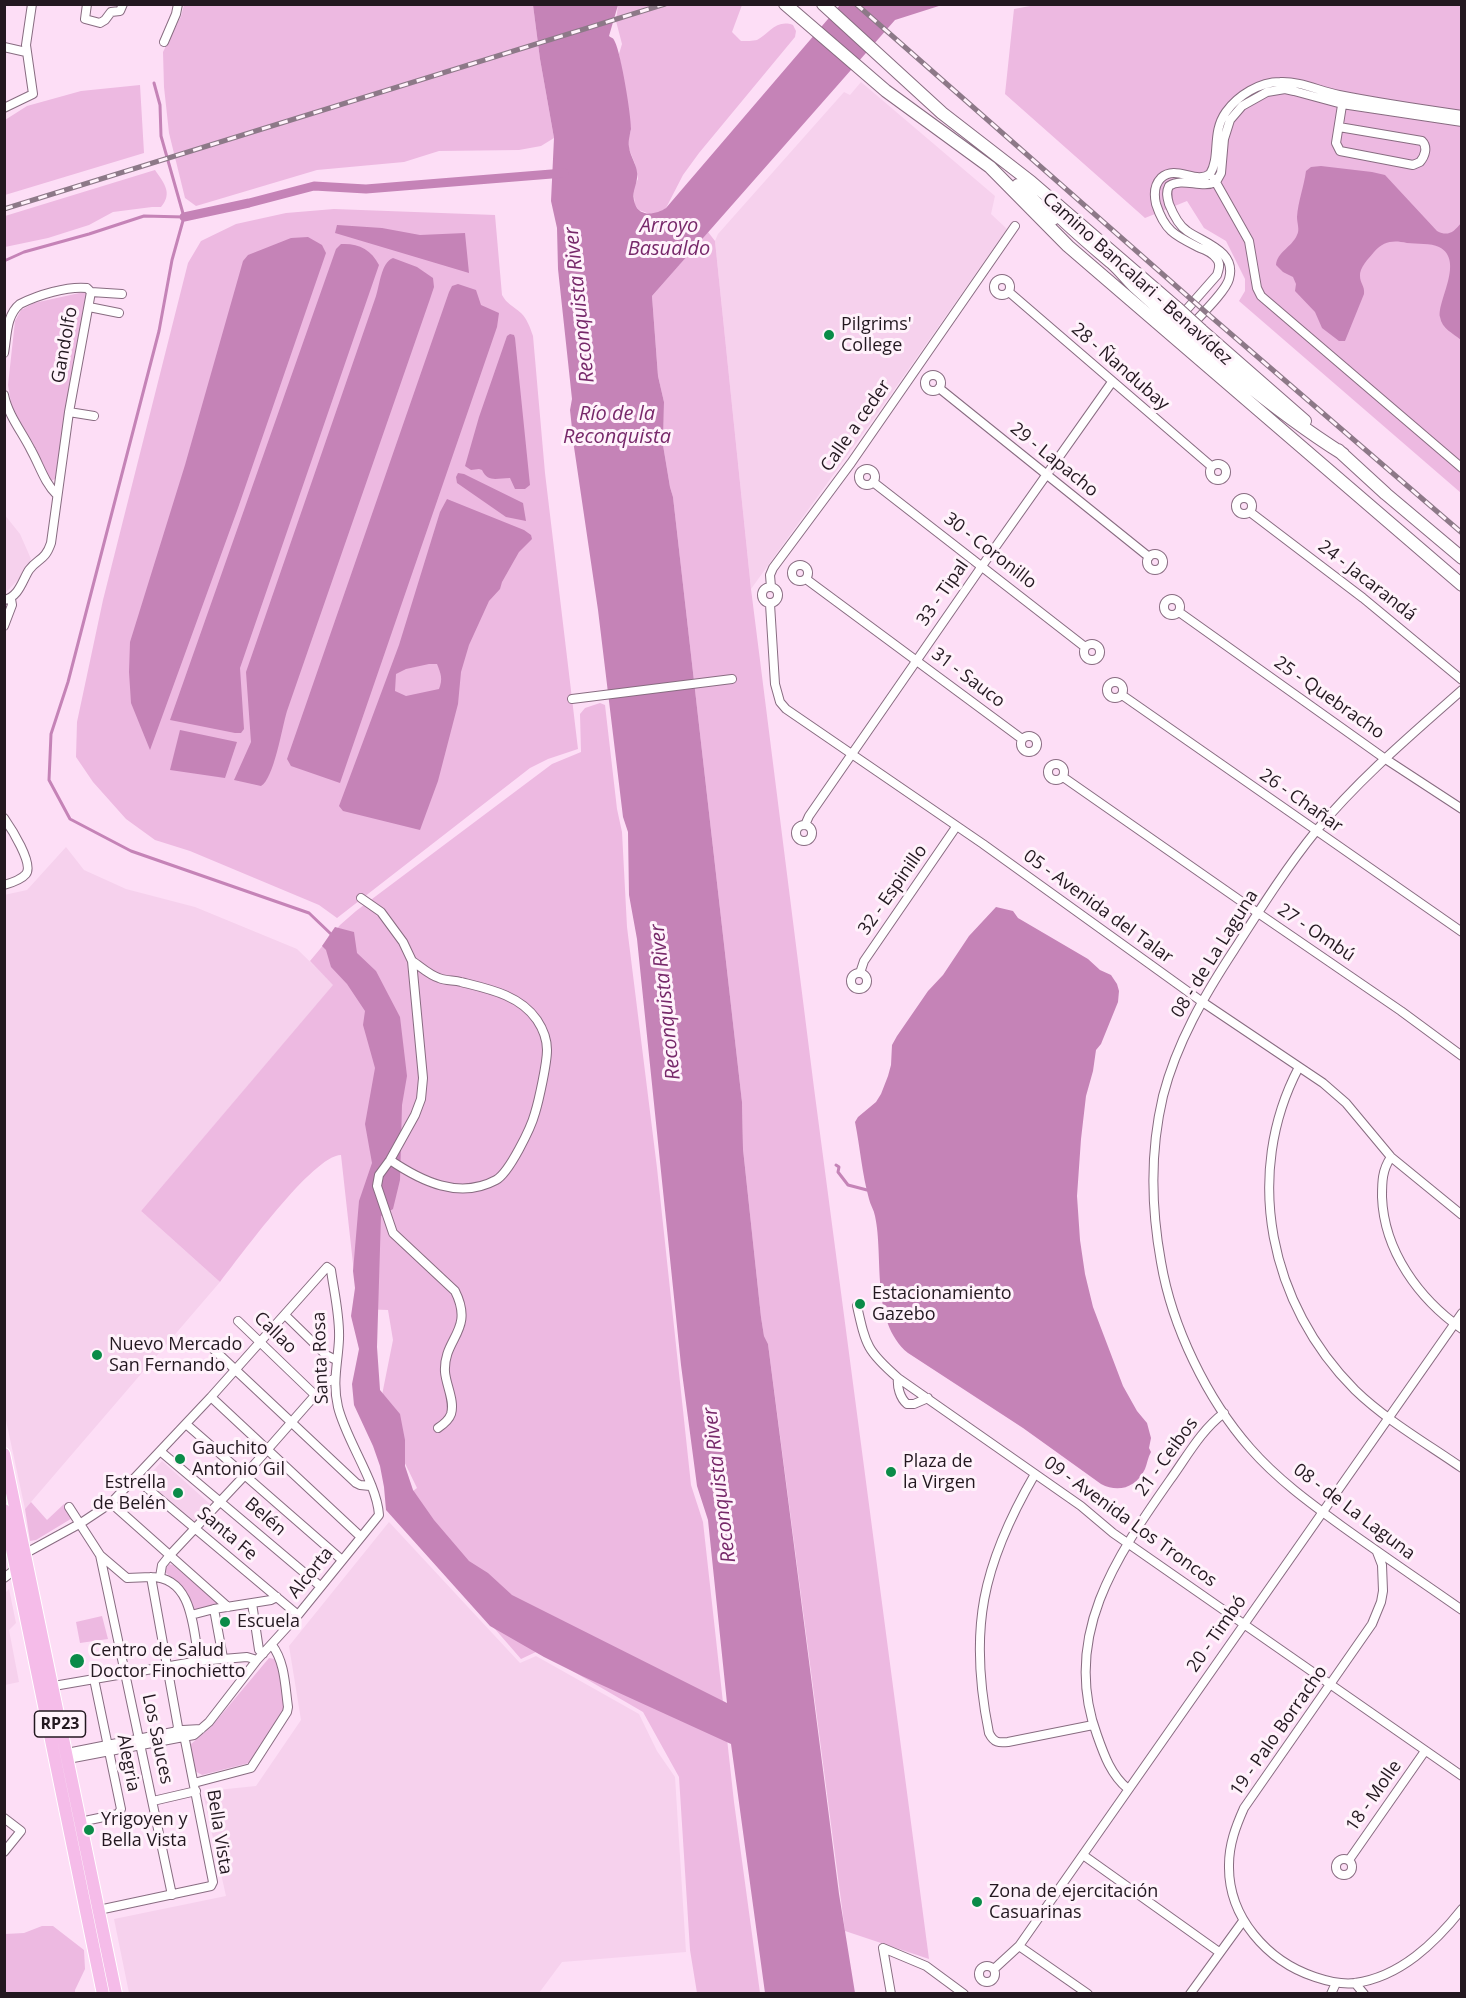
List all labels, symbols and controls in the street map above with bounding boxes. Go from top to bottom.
street label: Camino Bancalari - Benavídez [1038,188,1236,370]
water label: Arroyo Basualdo [628,214,710,261]
water label: Reconquista River [560,226,600,384]
street label: Gandolfo [48,305,82,385]
place label: Pilgrims' College [841,314,912,356]
street label: 28 - Ñandubay [1067,319,1173,415]
marker: Pilgrims' College [822,328,836,342]
street label: Calle a ceder [816,376,896,476]
water label: Río de la Reconquista [563,402,671,449]
street label: 29 - Lapacho [1006,418,1102,502]
street label: 30 - Coronillo [939,508,1041,594]
street label: 24 - Jacarandá [1314,536,1420,626]
street label: 33 - Tipal [912,556,974,630]
street label: 31 - Sauco [927,643,1009,713]
street label: 25 - Quebracho [1270,652,1388,744]
street label: 26 - Chañar [1255,764,1347,838]
street label: 32 - Espinillo [854,841,932,939]
street label: 05 - Avenida del Talar [1019,845,1177,969]
street label: 08 - de La Laguna [1167,886,1263,1022]
street label: 27 - Ombú [1273,899,1359,967]
water label: Reconquista River [646,923,686,1081]
place label: Estacionamiento Gazebo [872,1283,1012,1326]
marker: Estacionamiento Gazebo [853,1297,867,1311]
street label: Callao [249,1307,301,1359]
street label: Santa Rosa [309,1311,333,1405]
place label: Nuevo Mercado San Fernando [109,1334,242,1376]
marker: Nuevo Mercado San Fernando [90,1348,104,1362]
water label: Reconquista River [699,1406,741,1564]
street label: 21 - Ceibos [1131,1413,1203,1501]
place label: Gauchito Antonio Gil [192,1438,285,1480]
place label: Plaza de la Virgen [903,1451,976,1494]
marker: Gauchito Antonio Gil [173,1452,187,1466]
street label: 09 - Avenida Los Troncos [1039,1452,1221,1592]
street label: 08 - de La Laguna [1289,1459,1419,1565]
marker: Plaza de la Virgen [884,1465,898,1479]
place label: Estrella de Belén [93,1472,166,1514]
marker: Estrella de Belén [171,1486,185,1500]
street label: Belén [240,1493,290,1541]
street label: Santa Fe [193,1503,261,1565]
street label: Alcorta [284,1543,338,1603]
street label: 20 - Timbó [1183,1591,1251,1677]
place label: Escuela [237,1611,300,1633]
marker: Escuela [218,1615,232,1629]
place label: Centro de Salud Doctor Finochietto [90,1640,245,1682]
marker: Centro de Salud Doctor Finochietto [68,1652,86,1670]
street label: 19 - Palo Borracho [1226,1662,1332,1800]
street label: Los Sauces [137,1692,177,1786]
road number: RP23 [34,1711,86,1737]
street label: Alegria [112,1733,144,1793]
street label: 18 - Molle [1342,1756,1406,1836]
street label: Bella Vista [202,1788,236,1876]
place label: Yrigoyen y Bella Vista [101,1809,187,1852]
marker: Yrigoyen y Bella Vista [82,1823,96,1837]
place label: Zona de ejercitación Casuarinas [989,1881,1158,1924]
marker: Zona de ejercitación Casuarinas [970,1895,984,1909]

